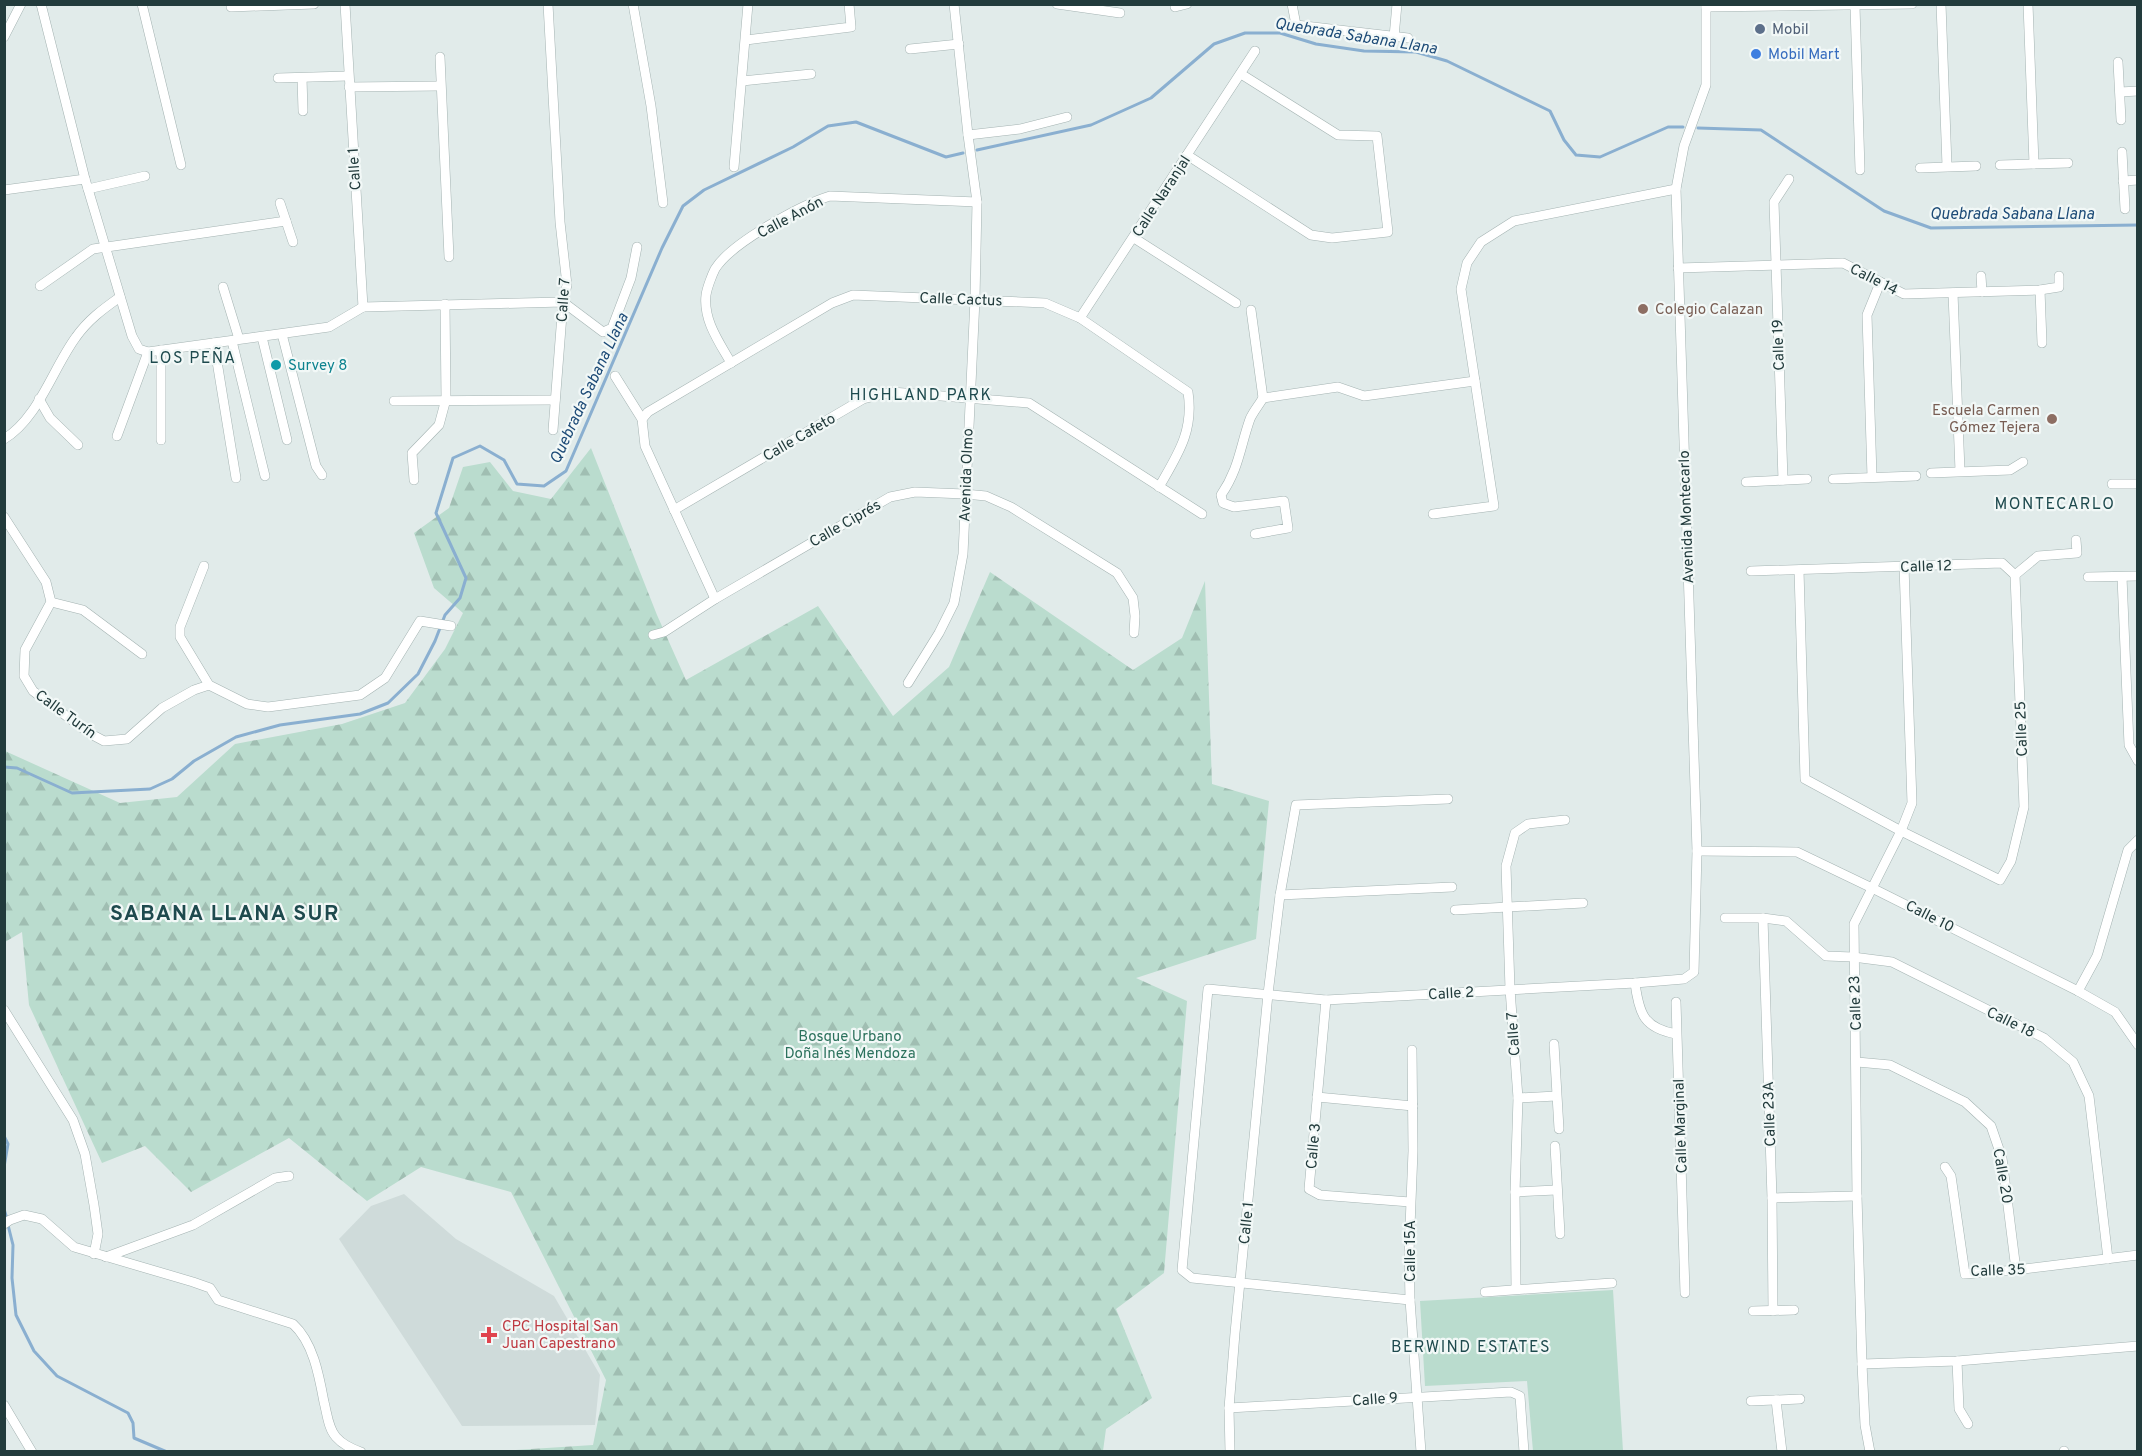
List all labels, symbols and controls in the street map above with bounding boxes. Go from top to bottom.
water label: Quebrada Sabana Llana [1273,14,1439,60]
place label: Mobil [1772,21,1809,40]
marker: Mobil [1753,22,1767,36]
place label: Mobil Mart [1768,46,1840,65]
marker: Mobil Mart [1749,47,1763,61]
street label: Calle 1 [345,147,366,191]
street label: Calle Naranjal [1129,152,1196,241]
street label: Calle Anón [754,193,827,244]
water label: Quebrada Sabana Llana [1930,205,2095,225]
street label: Calle 14 [1846,260,1901,301]
street label: Calle 7 [553,277,576,323]
street label: Calle Cactus [919,290,1003,311]
place label: Colegio Calazan [1655,301,1763,320]
marker: Colegio Calazan [1636,302,1650,316]
water label: Quebrada Sabana Llana [546,309,634,468]
street label: Calle 19 [1769,319,1790,371]
district label: LOS PEÑA [149,346,237,369]
place label: Survey 8 [288,357,348,376]
marker: Survey 8 [269,358,283,372]
district label: HIGHLAND PARK [849,386,993,406]
place label: Escuela Carmen Gómez Tejera [1932,402,2040,438]
street label: Calle Cafeto [760,410,840,467]
marker: Escuela Carmen Gómez Tejera [2045,412,2059,426]
street label: Avenida Olmo [956,428,979,522]
street label: Avenida Montecarlo [1676,450,1699,584]
district label: MONTECARLO [1995,495,2115,515]
street label: Calle Ciprés [807,496,885,552]
street label: Calle 12 [1900,557,1952,578]
street label: Calle Turín [31,687,100,744]
street label: Calle 25 [2012,701,2033,757]
street label: Calle 10 [1902,897,1957,938]
district label: SABANA LLANA SUR [110,901,340,928]
street label: Calle 23 [1846,975,1867,1031]
street label: Calle 2 [1427,984,1475,1005]
street label: Calle 18 [1983,1003,2038,1043]
street label: Calle 7 [1503,1011,1526,1057]
park label: Bosque Urbano Doña Inés Mendoza [784,1028,916,1064]
street label: Calle Marginal [1670,1078,1693,1174]
street label: Calle 23A [1760,1081,1781,1147]
street label: Calle 3 [1303,1122,1326,1170]
street label: Calle 20 [1987,1147,2016,1205]
street label: Calle 1 [1236,1201,1259,1245]
street label: Calle 15A [1402,1220,1421,1282]
street label: Calle 35 [1970,1261,2026,1282]
place label: CPC Hospital San Juan Capestrano [502,1318,619,1354]
marker: CPC Hospital San Juan Capestrano [480,1326,498,1344]
district label: BERWIND ESTATES [1391,1338,1551,1358]
street label: Calle 9 [1351,1389,1399,1412]

